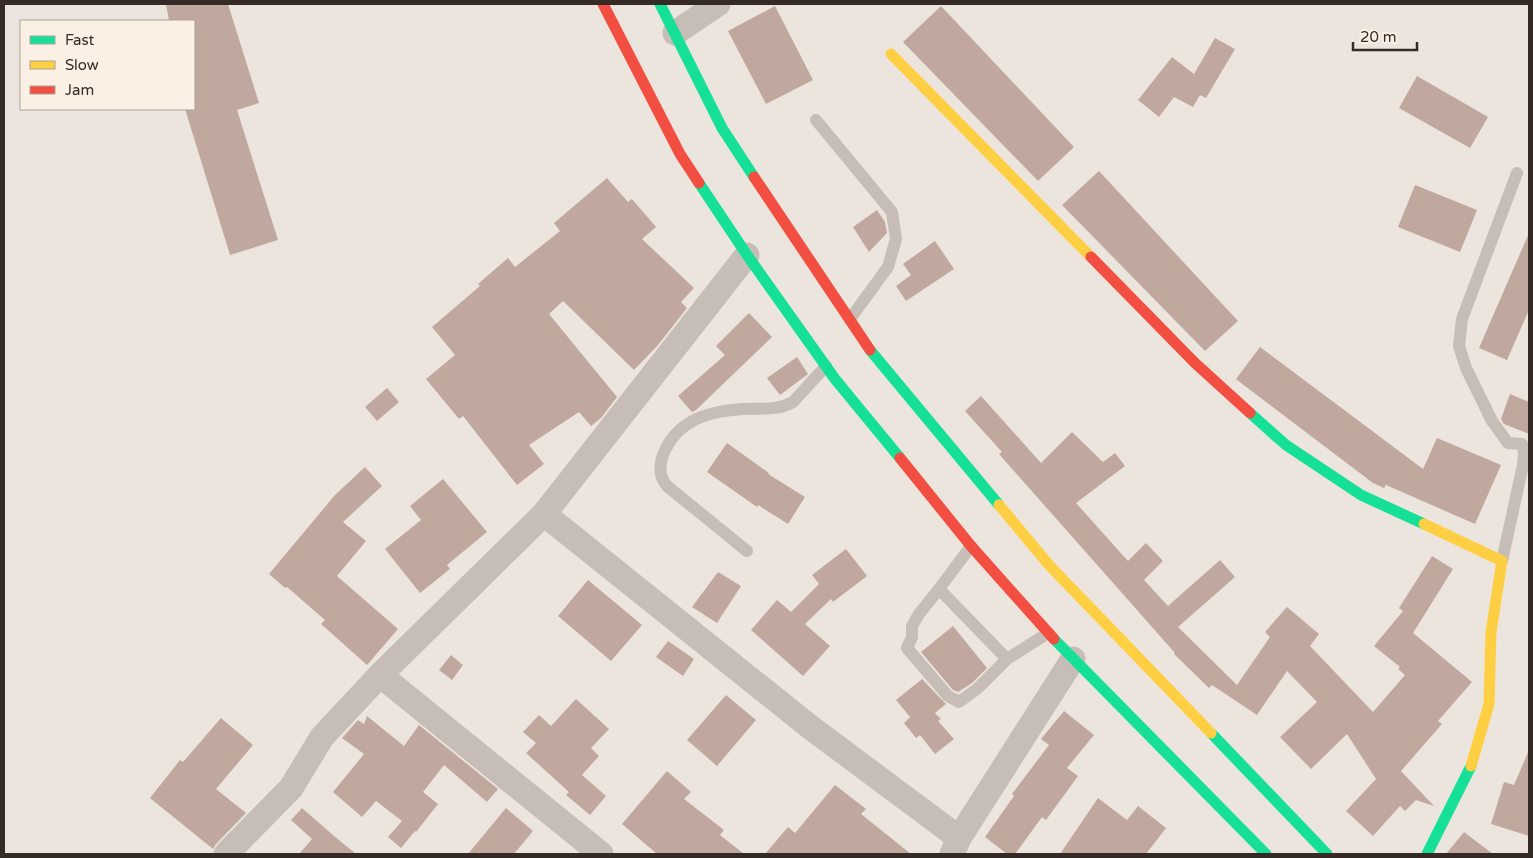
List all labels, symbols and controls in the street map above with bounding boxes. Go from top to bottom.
legend [20,20,195,110]
scale bar [1353,20,1417,52]
text: 20 m [1360,28,1397,46]
text: Fast [65,31,95,49]
text: Slow [65,56,99,74]
text: Jam [65,81,94,99]

